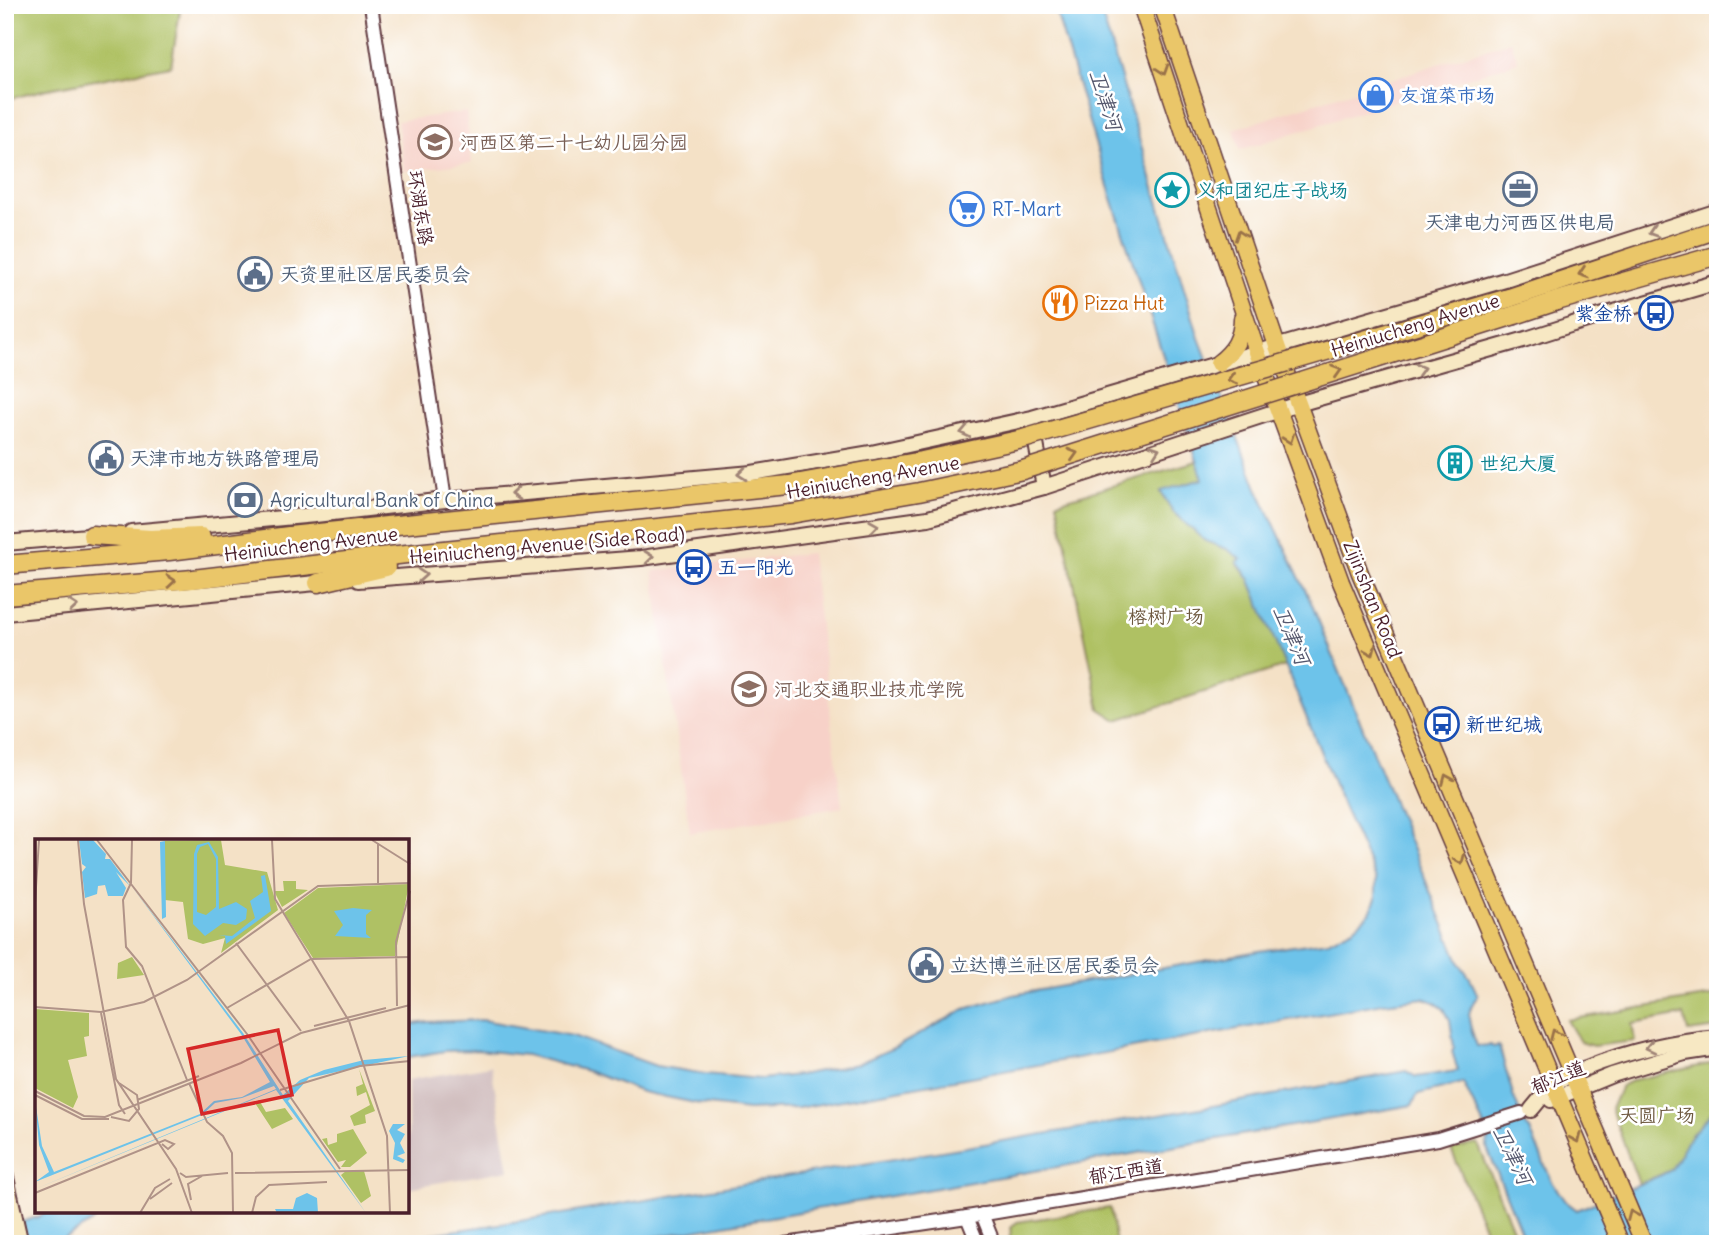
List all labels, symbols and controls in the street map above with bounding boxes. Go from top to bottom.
one-way arrow [1155,63,1169,75]
water label: 卫津河 [1083,66,1130,137]
shop icon: 友谊菜市场 [1357,76,1395,114]
place label: 友谊菜市场 [1400,83,1495,107]
school or university icon: 河西区第二十七幼儿园分园 [416,123,454,161]
place label: 河西区第二十七幼儿园分园 [460,130,688,154]
street label: 环湖东路 [403,169,439,247]
office icon: 天津电力河西区供电局 [1501,170,1539,208]
place icon: 义和团纪庄子战场 [1153,171,1191,209]
place label: 义和团纪庄子战场 [1196,178,1348,202]
supermarket icon: RT-Mart [948,190,986,228]
place label: RT-Mart [992,197,1061,221]
place label: 天津电力河西区供电局 [1425,210,1615,234]
one-way arrow [1647,224,1659,238]
one-way arrow [1233,230,1248,242]
public building icon: 天资里社区居民委员会 [236,255,274,293]
place label: 天资里社区居民委员会 [280,262,470,286]
one-way arrow [1578,265,1590,279]
restaurant icon: Pizza Hut [1041,284,1079,322]
street label: Heiniucheng Avenue [1328,288,1502,362]
place label: Pizza Hut [1084,291,1164,315]
bus stop icon: 紫金桥 [1637,294,1675,332]
place label: 紫金桥 [1575,301,1632,325]
one-way arrow [1414,363,1426,378]
one-way arrow [1330,365,1342,379]
one-way arrow [1227,370,1239,385]
one-way arrow [959,424,971,439]
one-way arrow [1281,432,1295,444]
public building icon: 天津市地方铁路管理局 [87,439,125,477]
one-way arrow [1149,444,1161,458]
building icon: 世纪大厦 [1436,444,1474,482]
place label: 天津市地方铁路管理局 [130,446,320,470]
one-way arrow [1066,448,1079,462]
street label: Heiniucheng Avenue [785,450,961,504]
place label: 世纪大厦 [1480,451,1556,475]
one-way arrow [736,466,747,481]
bank icon: Agricultural Bank of China [226,481,264,519]
one-way arrow [509,486,520,501]
place label: Agricultural Bank of China [270,488,494,512]
one-way arrow [868,518,880,533]
street label: Heiniucheng Avenue [223,521,399,567]
street label: Heiniucheng Avenue (Side Road) [408,521,686,569]
street label: Zijinshan Road [1338,537,1408,661]
bus stop icon: 五一阳光 [675,548,713,586]
one-way arrow [643,550,654,565]
place label: 五一阳光 [718,555,794,579]
one-way arrow [417,568,428,583]
one-way arrow [166,574,177,589]
one-way arrow [68,599,79,614]
water label: 卫津河 [1267,601,1318,672]
park label: 榕树广场 [1128,604,1204,628]
one-way arrow [1362,644,1376,656]
school or university icon: 河北交通职业技术学院 [730,670,768,708]
place label: 河北交通职业技术学院 [774,677,964,701]
bus stop icon: 新世纪城 [1423,705,1461,743]
place label: 新世纪城 [1466,712,1542,736]
one-way arrow [1441,774,1455,787]
inset map [35,839,410,1214]
one-way arrow [1451,854,1465,866]
public building icon: 立达博兰社区居民委员会 [907,946,945,984]
place label: 立达博兰社区居民委员会 [950,953,1159,977]
one-way arrow [1549,1029,1563,1041]
one-way arrow [1644,1039,1656,1053]
street label: 郁江道 [1527,1055,1589,1099]
park label: 天圆广场 [1619,1103,1695,1127]
water label: 卫津河 [1487,1121,1540,1192]
one-way arrow [1568,1131,1582,1143]
street label: 郁江西道 [1087,1153,1165,1189]
one-way arrow [1626,1210,1640,1223]

